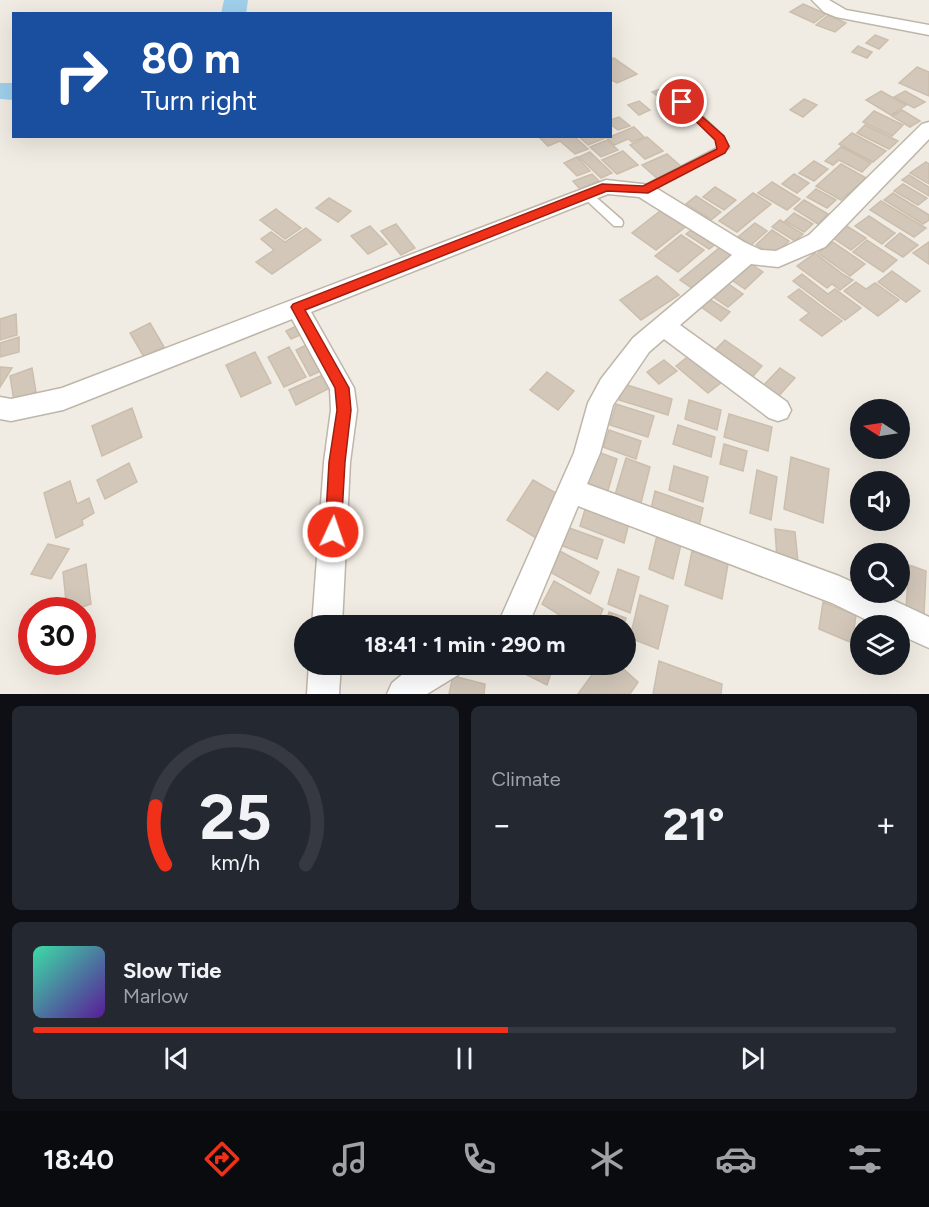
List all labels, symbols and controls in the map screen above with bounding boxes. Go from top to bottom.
text: 80 m [141,33,241,84]
icon: right [42,36,120,114]
pin [656,76,707,127]
text: Turn right [141,84,257,117]
icon: arrive [665,85,698,118]
north arrow [850,399,910,459]
map controls [850,399,910,675]
button: sound [850,471,910,531]
position arrow [301,500,365,564]
button: search [850,543,910,603]
speed limit sign: 30 [18,597,96,675]
button: layers [850,615,910,675]
text: 18:41 · 1 min · 290 m [364,631,566,658]
text: Climate [492,767,561,791]
text: 25 [199,780,271,855]
text: 21° [663,797,725,851]
text: − [492,805,512,844]
text: + [875,805,896,844]
text: km/h [211,850,260,875]
text: Slow Tide [123,957,222,984]
text: Marlow [123,984,188,1008]
icon: previous [160,1042,193,1075]
icon: pause [448,1042,481,1075]
icon: next [736,1042,769,1075]
icon: directions [201,1138,243,1180]
icon: music [329,1138,371,1180]
icon: phone [458,1138,500,1180]
icon: climate [586,1138,628,1180]
icon: car [715,1138,757,1180]
icon: filters [844,1138,886,1180]
text: 18:40 [43,1143,114,1176]

